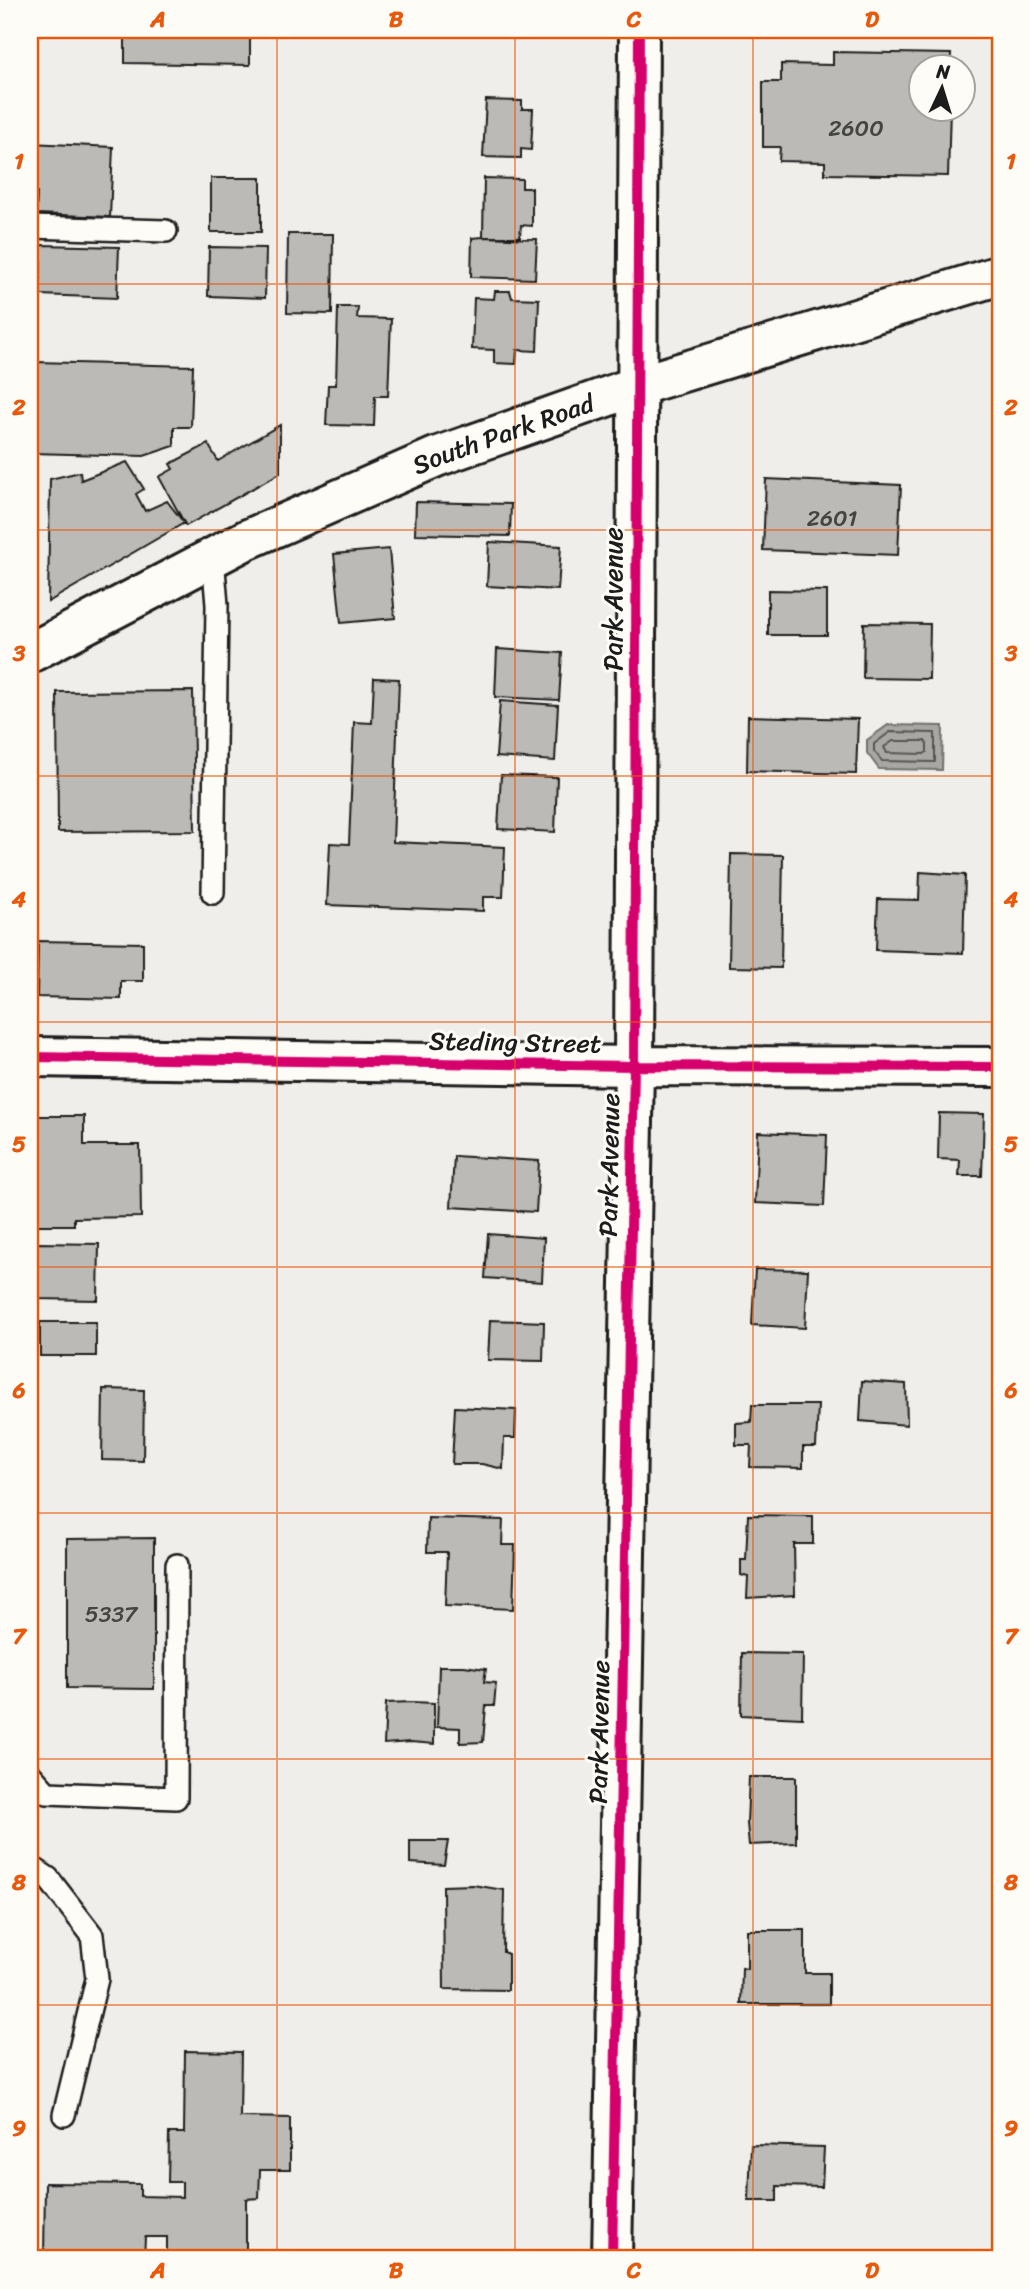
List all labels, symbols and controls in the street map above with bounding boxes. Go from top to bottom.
text: A [149,0,166,40]
text: B [389,0,404,40]
text: C [626,0,642,40]
text: D [865,0,880,40]
north arrow [908,52,978,122]
text: N [934,55,952,89]
house number: 2600 [828,108,884,149]
text: 1 [14,141,24,182]
text: 1 [1006,141,1016,182]
street label: South Park Road [405,379,602,488]
text: 2 [11,387,26,428]
text: 2 [1003,387,1018,428]
house number: 2601 [807,498,857,539]
street label: Park Avenue [590,527,636,671]
text: 3 [12,633,26,674]
text: 3 [1004,633,1018,674]
text: 4 [11,879,27,920]
text: 4 [1003,879,1019,920]
street label: Steding Street [428,1017,602,1067]
street label: Park Avenue [585,1093,633,1237]
text: 5 [12,1124,26,1165]
text: 5 [1004,1124,1018,1165]
text: 6 [11,1370,26,1411]
text: 6 [1003,1370,1018,1411]
house number: 5337 [85,1594,139,1635]
text: 7 [12,1616,27,1657]
text: 7 [1004,1616,1019,1657]
street label: Park Avenue [575,1660,623,1804]
text: 8 [11,1862,26,1903]
text: 8 [1003,1862,1018,1903]
text: 9 [12,2108,26,2149]
text: 9 [1004,2108,1018,2149]
text: A [149,2250,166,2289]
text: B [389,2250,404,2289]
text: C [626,2250,642,2289]
text: D [865,2250,880,2289]

